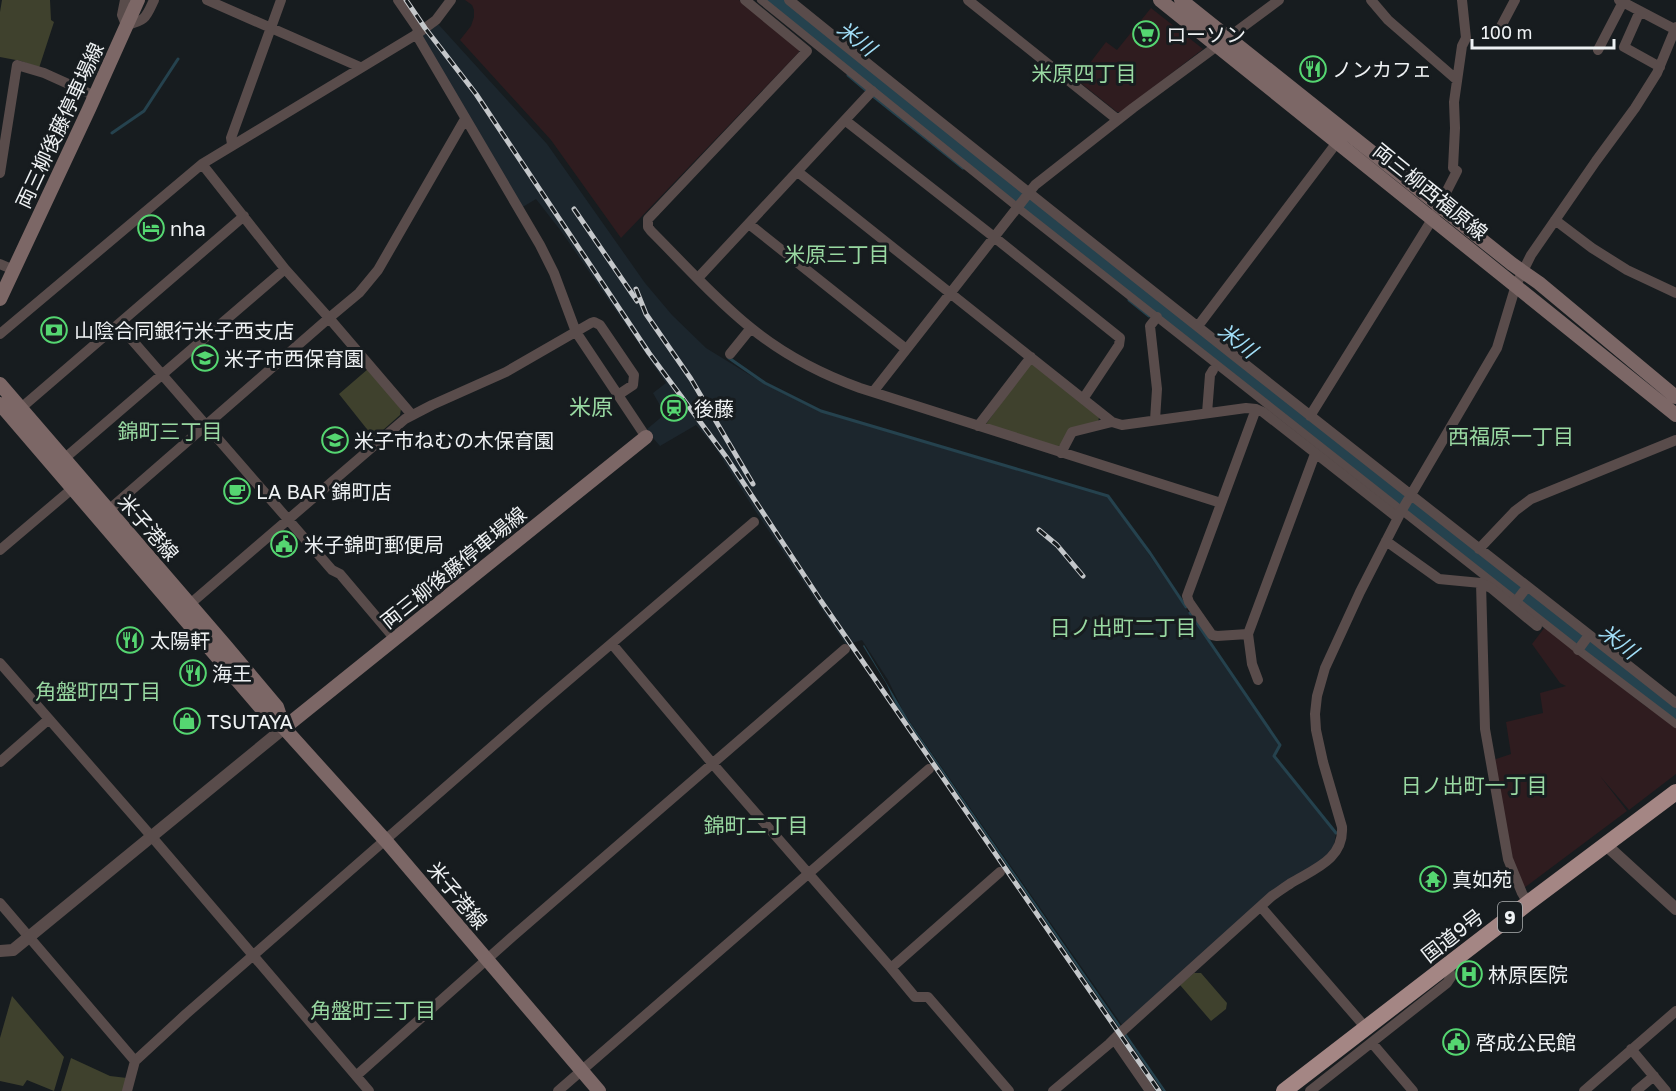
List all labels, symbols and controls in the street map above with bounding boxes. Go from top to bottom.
scale bar [1472,12,1614,50]
water label: 米川 [832,15,883,62]
supermarket icon: ローソン [1131,19,1161,49]
text: 100 m [1481,21,1532,43]
place label: ローソン [1166,22,1246,46]
street label: 両三柳後藤停車場線 [10,38,108,212]
restaurant icon: ノンカフェ [1298,54,1328,84]
place label: ノンカフェ [1332,57,1432,81]
district label: 米原四丁目 [1032,60,1137,86]
street label: 両三柳西福原線 [1369,138,1493,244]
hotel icon: nha [136,213,166,243]
place label: nha [170,216,206,240]
district label: 米原三丁目 [785,241,890,267]
bank icon: 山陰合同銀行米子西支店 [39,315,69,345]
water label: 米川 [1213,317,1264,364]
place label: 山陰合同銀行米子西支店 [74,318,294,342]
school or university icon: 米子市西保育園 [190,343,220,373]
place label: 米子市西保育園 [224,346,364,370]
district label: 米原 [569,393,613,420]
station icon: 後藤 [659,393,689,423]
place label: 後藤 [694,396,734,420]
district label: 錦町三丁目 [118,418,223,444]
district label: 西福原一丁目 [1448,423,1574,449]
school or university icon: 米子市ねむの木保育園 [320,425,350,455]
place label: 米子市ねむの木保育園 [354,428,554,452]
cafe icon: LA BAR 錦町店 [222,476,252,506]
place label: LA BAR 錦町店 [256,479,391,503]
street label: 米子港線 [114,489,184,565]
street label: 両三柳後藤停車場線 [376,501,530,633]
public building icon: 米子錦町郵便局 [269,529,299,559]
place label: 米子錦町郵便局 [304,532,444,556]
district label: 日ノ出町二丁目 [1050,614,1197,640]
water label: 米川 [1594,618,1645,665]
restaurant icon: 太陽軒 [115,625,145,655]
place label: 太陽軒 [150,628,210,652]
restaurant icon: 海王 [178,658,208,688]
place label: 海王 [212,661,252,685]
district label: 角盤町四丁目 [35,678,161,704]
shop icon: TSUTAYA [172,706,202,736]
place label: TSUTAYA [207,709,293,733]
district label: 日ノ出町一丁目 [1401,772,1548,798]
district label: 錦町二丁目 [704,812,809,838]
street label: 米子港線 [423,857,493,933]
temple icon: 真如苑 [1418,864,1448,894]
place label: 真如苑 [1452,867,1512,891]
road number: 9 [1498,902,1522,932]
street label: 国道9号 [1416,903,1488,967]
hospital icon: 林原医院 [1454,959,1484,989]
place label: 林原医院 [1488,962,1568,986]
district label: 角盤町三丁目 [310,997,436,1023]
public building icon: 啓成公民館 [1441,1027,1471,1057]
place label: 啓成公民館 [1476,1030,1576,1054]

